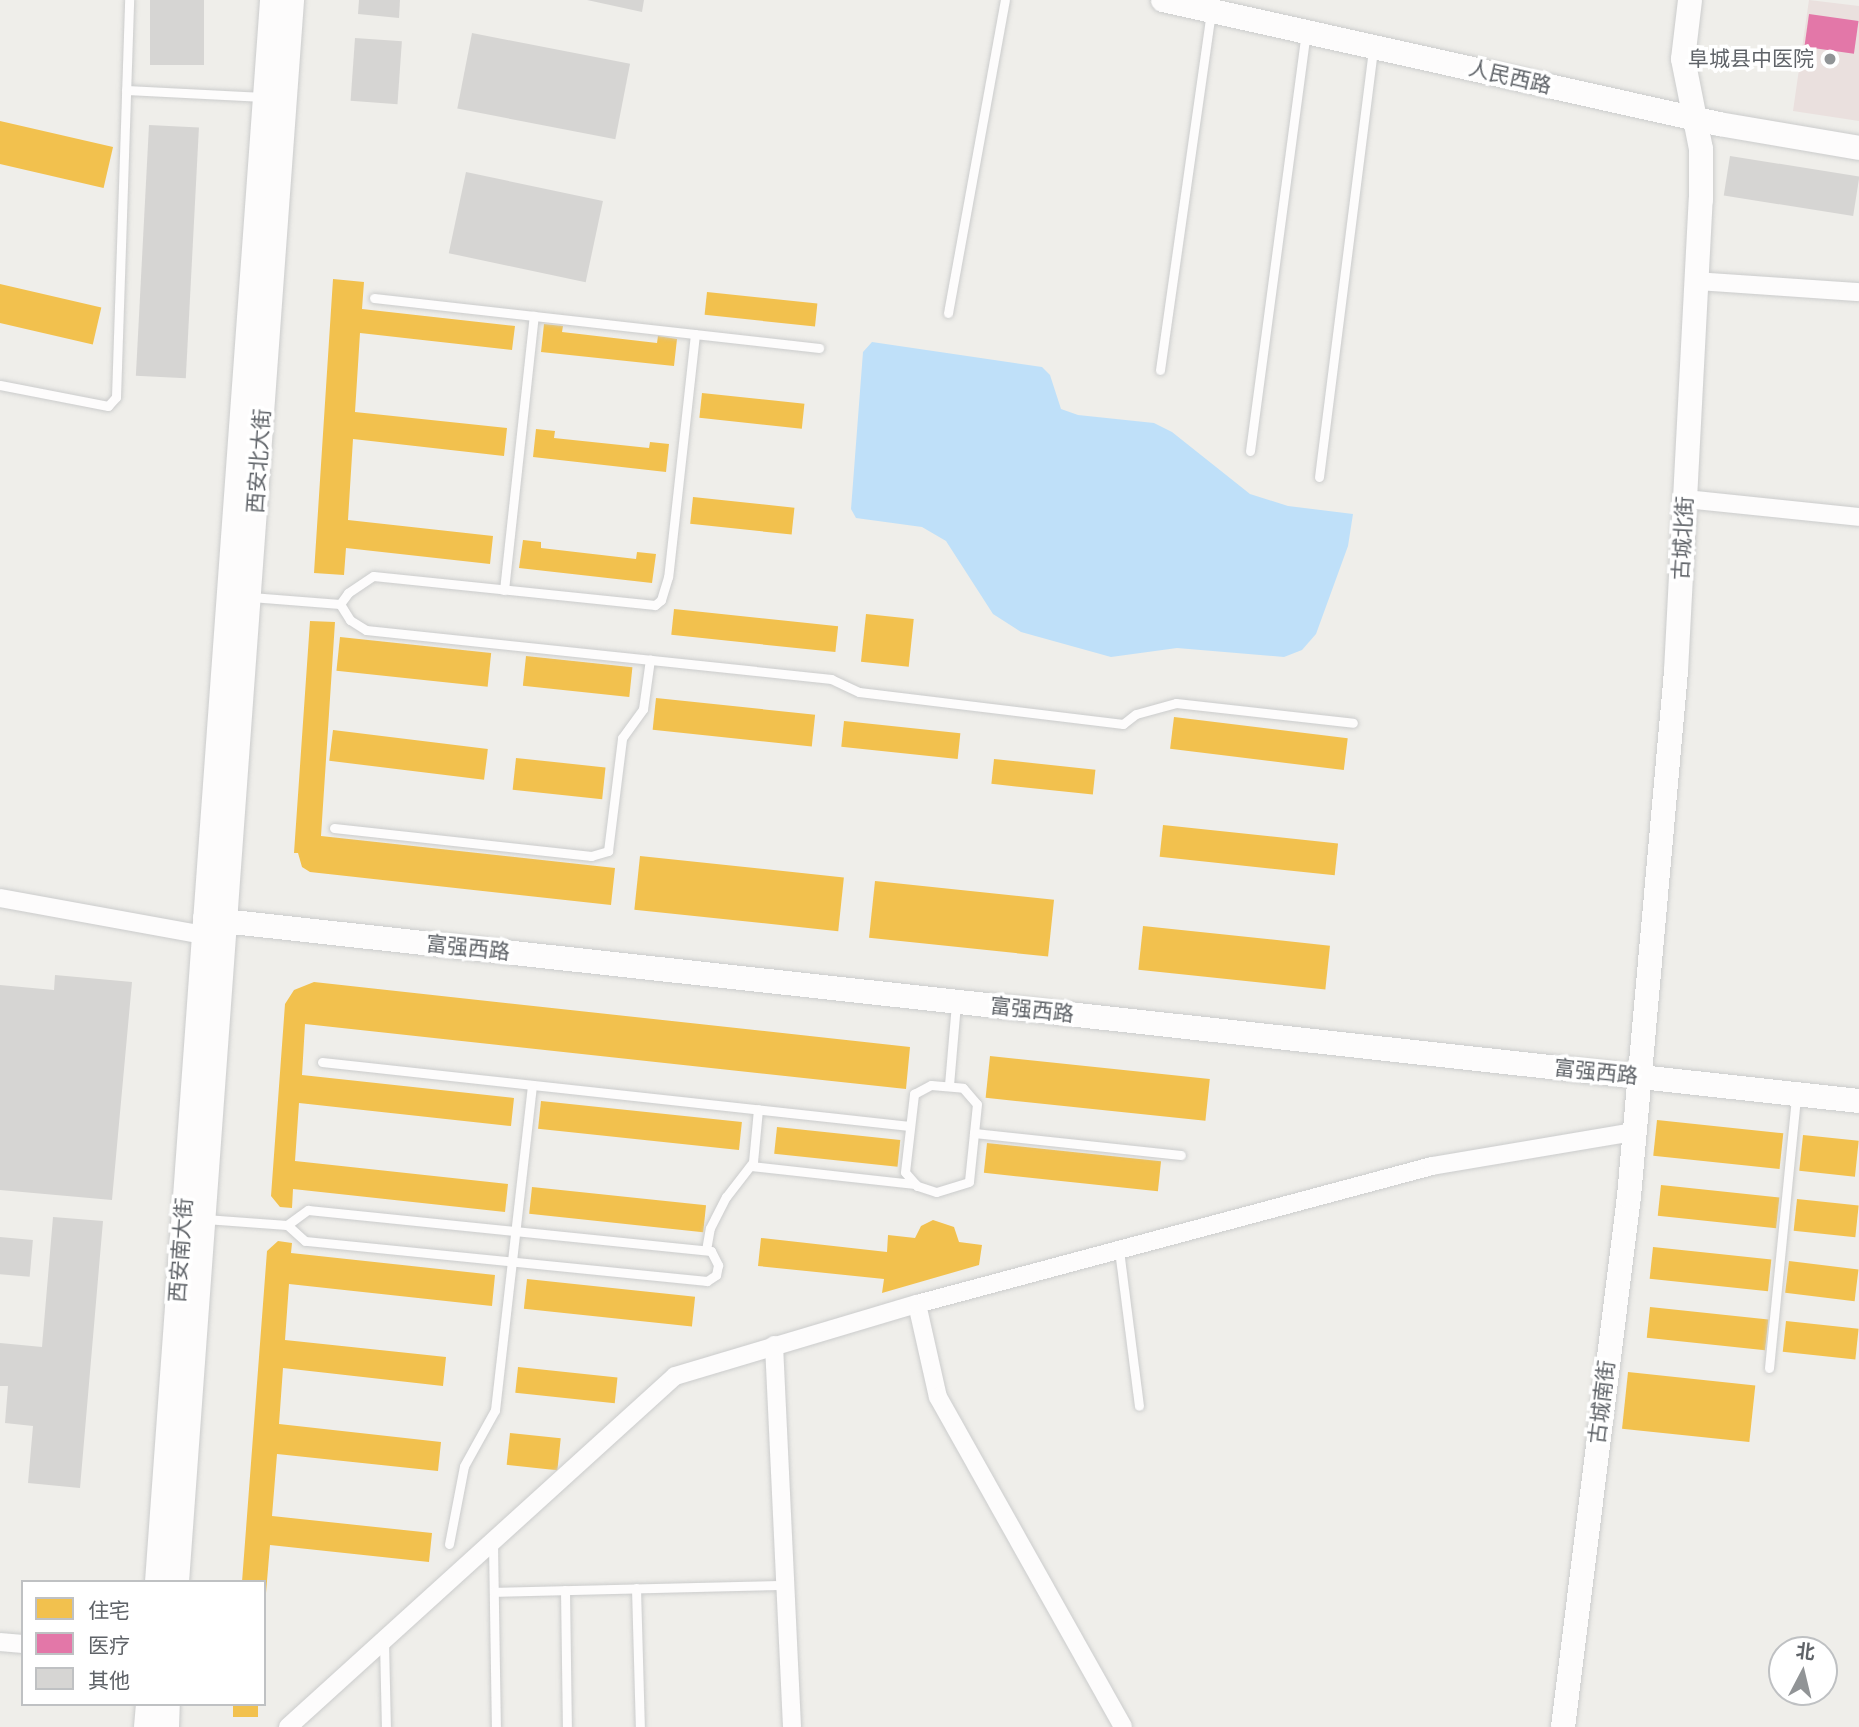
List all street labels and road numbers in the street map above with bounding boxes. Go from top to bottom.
street label: 人民西路 [1466,55,1554,99]
street label: 西安北大街 [243,408,275,514]
street label: 古城北街 [1668,495,1698,581]
street label: 富强西路 [425,931,511,965]
street label: 富强西路 [989,993,1075,1027]
street label: 富强西路 [1553,1055,1639,1089]
street label: 西安南大街 [165,1197,197,1303]
street label: 古城南街 [1584,1359,1620,1445]

